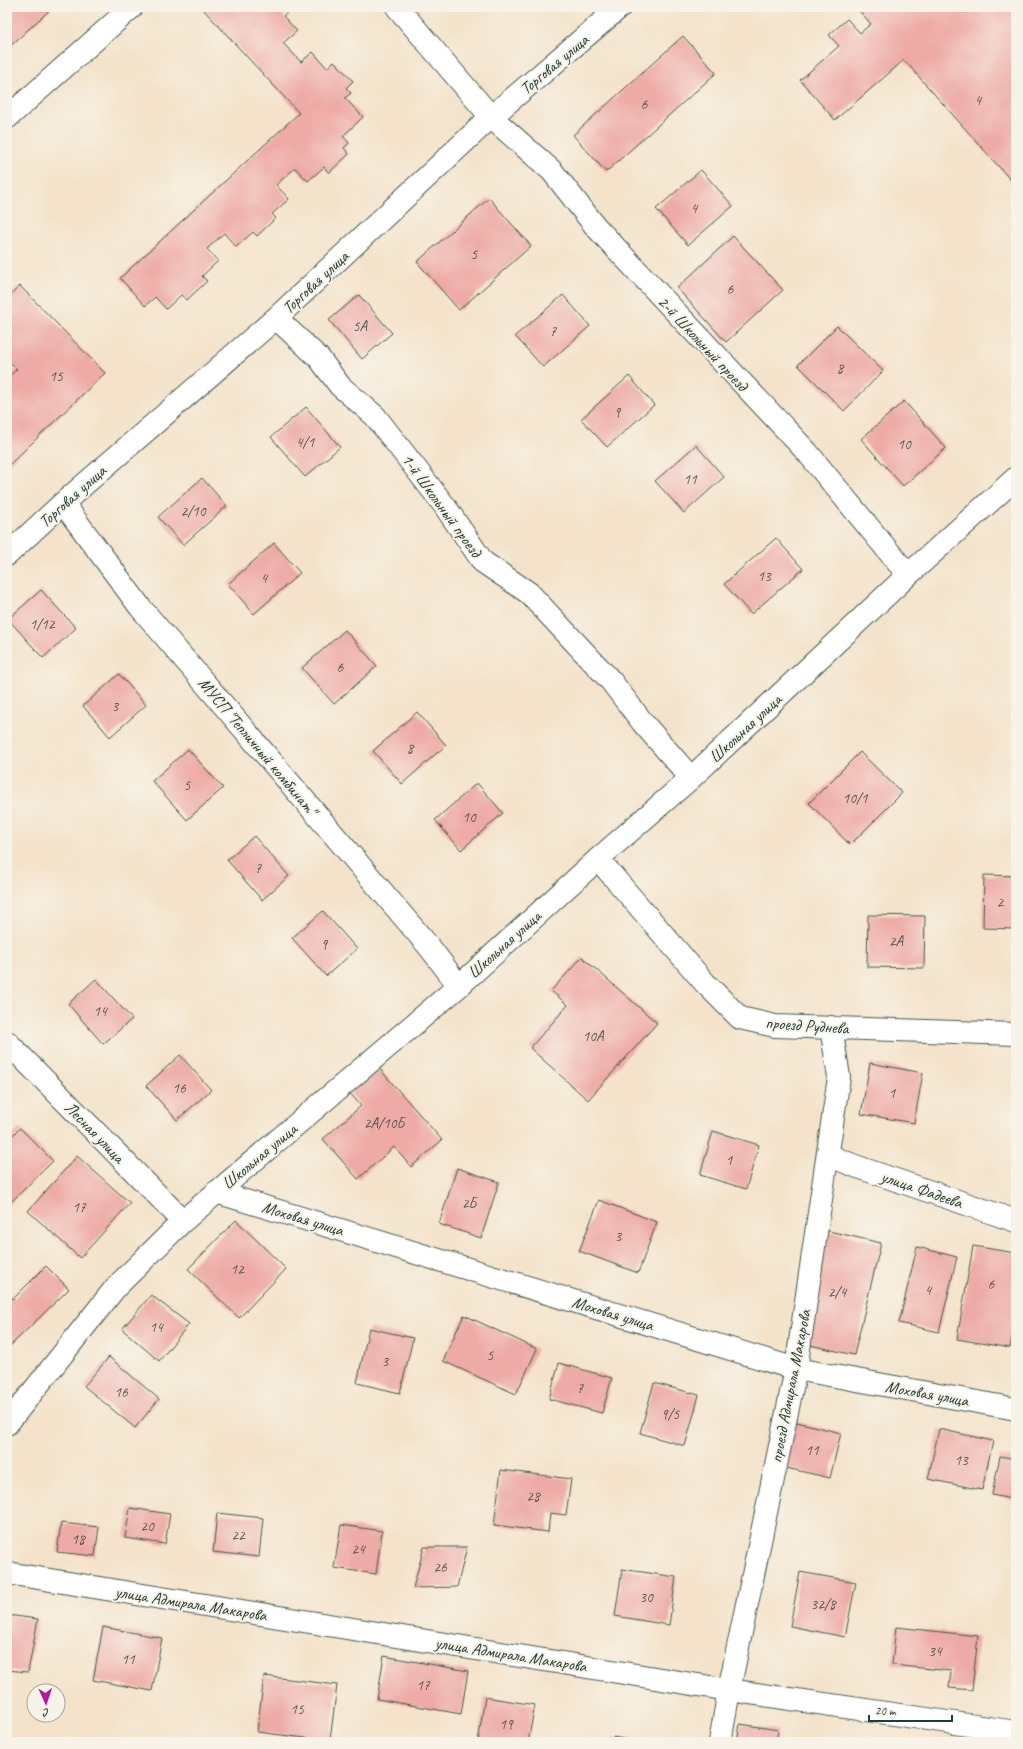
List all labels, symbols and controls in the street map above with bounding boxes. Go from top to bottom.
street label: Торговая улица [516,29,594,99]
house number: 4 [975,91,983,110]
house number: 6 [641,95,649,114]
house number: 4 [691,199,699,218]
street label: Торговая улица [278,245,354,318]
house number: 5 [471,245,479,264]
house number: 6 [727,280,735,299]
street label: 2-й Школьный проезд [653,291,754,397]
house number: 5А [353,317,369,336]
house number: 7 [550,322,558,341]
house number: 8 [837,359,845,378]
house number: 15 [49,367,64,386]
house number: 9 [614,403,622,422]
house number: 4/1 [296,433,315,452]
house number: 10 [897,435,912,454]
street label: 1-й Школьный проезд [397,449,487,563]
street label: Торговая улица [34,460,111,532]
house number: 11 [683,470,698,489]
house number: 2/10 [180,502,207,521]
house number: 13 [757,567,772,586]
house number: 4 [261,569,269,588]
house number: 1/12 [29,615,56,634]
house number: 6 [337,658,345,677]
street label: МУСП "Тепличный комбинат" [194,673,324,823]
street label: Школьная улица [705,688,788,767]
house number: 3 [112,697,120,716]
house number: 8 [407,739,415,758]
house number: 5 [184,776,192,795]
house number: 10/1 [842,789,869,808]
house number: 10 [462,808,477,827]
house number: 7 [255,859,263,878]
house number: 2 [997,893,1005,912]
street label: Школьная улица [463,905,547,983]
house number: 2А [889,932,905,951]
house number: 9 [321,935,329,954]
house number: 14 [93,1002,108,1021]
street label: проезд Руднева [765,1012,850,1039]
house number: 10А [582,1027,605,1046]
house number: 16 [172,1079,187,1098]
house number: 1 [889,1084,897,1103]
street label: Лесная улица [60,1097,131,1169]
house number: 2А/10Б [364,1114,407,1133]
street label: Школьная улица [217,1118,303,1194]
house number: 1 [726,1151,734,1170]
street label: улица Фадеева [878,1165,967,1214]
house number: 2Б [462,1194,479,1213]
street label: Моховая улица [260,1196,348,1241]
house number: 17 [72,1198,87,1217]
house number: 3 [615,1227,623,1246]
house number: 12 [230,1260,245,1279]
house number: 6 [988,1275,996,1294]
house number: 4 [925,1281,933,1300]
house number: 2/4 [828,1283,847,1302]
street label: Моховая улица [570,1291,658,1336]
street label: проезд Адмирала Макарова [765,1306,816,1464]
house number: 14 [149,1318,164,1337]
house number: 5 [487,1346,495,1365]
house number: 3 [382,1352,390,1371]
street label: Моховая улица [884,1376,972,1411]
house number: 7 [577,1379,585,1398]
house number: 16 [114,1383,129,1402]
house number: 9/5 [661,1405,680,1424]
house number: 11 [805,1441,820,1460]
house number: 13 [954,1451,969,1470]
house number: 28 [526,1487,541,1506]
house number: 20 [140,1517,155,1536]
house number: 22 [231,1526,246,1545]
house number: 18 [71,1530,86,1549]
house number: 24 [351,1540,366,1559]
house number: 26 [433,1558,448,1577]
street label: улица Адмирала Макарова [113,1581,270,1626]
house number: 30 [639,1588,654,1607]
house number: 32/8 [810,1595,837,1614]
street label: улица Адмирала Макарова [433,1632,590,1677]
house number: 34 [928,1642,943,1661]
house number: 11 [121,1650,136,1669]
house number: 17 [416,1676,431,1695]
north arrow [26,1683,66,1723]
scale bar [869,1697,952,1723]
house number: 15 [290,1700,305,1719]
text: 20 m [875,1703,897,1719]
text: С [42,1706,50,1720]
house number: 19 [499,1715,514,1734]

